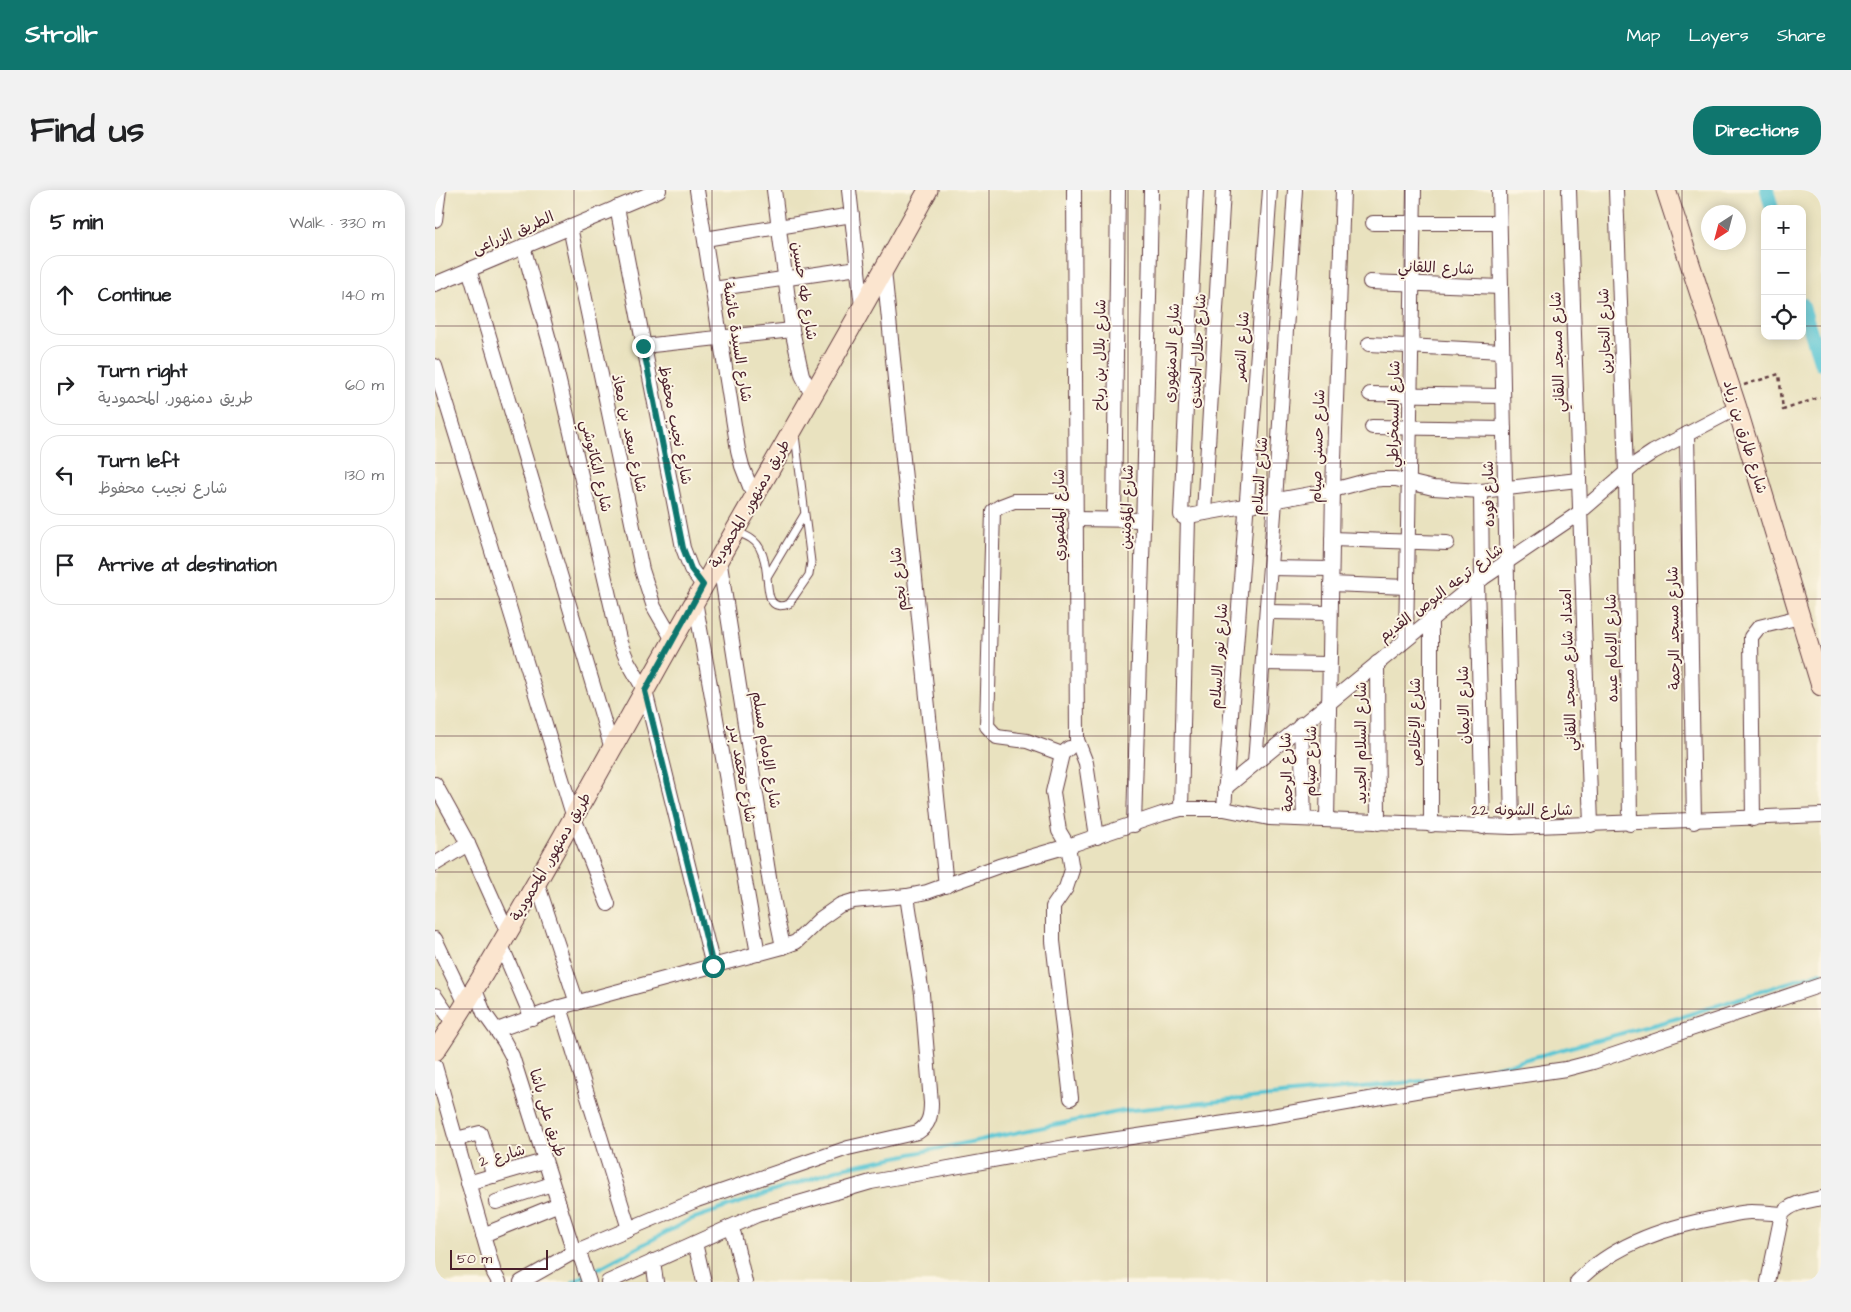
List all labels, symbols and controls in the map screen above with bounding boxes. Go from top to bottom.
text: Strollr [25,18,98,52]
text: Map [1626,23,1660,48]
text: Layers [1688,23,1749,48]
text: Share [1777,23,1826,48]
text: Find us [30,106,144,155]
button: Directions [1693,106,1821,155]
north arrow [1701,205,1746,250]
map controls [1761,205,1806,340]
button: + [1761,205,1806,250]
street label: الطريق الزراعى [469,206,557,260]
text: 5 min [50,208,103,237]
text: Walk · 330 m [289,212,385,234]
street label: شارع طه حسين [786,240,822,342]
button: − [1761,250,1806,295]
street label: شارع اللقاني [1397,256,1475,282]
street label: شارع السيدة عائشة [717,280,757,404]
icon: ahead [51,281,79,309]
text: Continue [98,282,172,309]
text: 140 m [342,284,384,306]
street label: شارع النجارين [1593,288,1617,374]
street label: شارع مسجد اللقاني [1545,291,1573,413]
street label: شارع جلال الجندى [1184,293,1212,409]
button: locate [1761,295,1806,340]
street label: شارع بلال بن رباح [1089,299,1111,411]
street label: شارع الدمنهورى [1159,303,1185,403]
street label: شارع النصر [1229,311,1255,383]
route end [632,335,655,358]
text: Turn right [98,358,187,385]
street label: شارع السمخراطي [1383,360,1407,468]
street label: شارع نجيب محفوظ [653,363,697,487]
icon: right [51,371,79,399]
street label: شارع سعد بن معاذ [606,372,652,494]
text: 60 m [345,374,384,396]
street label: شارع طارق بن زياد [1718,378,1772,496]
text: طريق دمنهور, المحمودية [98,387,253,409]
street label: شارع حسنى صيام [1306,389,1330,503]
street label: شارع البكاتوشي [573,418,617,515]
street label: طريق دمنهور, المحمودية [705,436,795,572]
street label: شارع السلام [1247,436,1273,516]
text: Turn left [98,448,179,475]
icon: left [51,461,79,489]
street label: شارع فوده [1478,461,1500,527]
text: 130 m [345,464,384,486]
street label: شارع المؤمنين [1115,464,1139,550]
street label: شارع المنصوري [1049,469,1070,561]
text: شارع نجيب محفوظ [98,477,227,499]
street label: شارع ترعه البوص القديم [1374,539,1508,647]
street label: شارع نجم [885,546,914,612]
icon: arrive [51,551,79,579]
text: Arrive at destination [98,552,277,579]
street label: شارع مسجد الرحمة [1662,566,1686,690]
street label: امتداد شارع مسجد اللقاني [1556,588,1584,752]
street label: شارع الإمام عبده [1601,593,1623,703]
street label: شارع نور الاسلام [1205,602,1233,710]
street label: شارع الايمان [1453,666,1475,744]
street label: شارع الإخلاص [1405,678,1426,766]
street label: شارع السلام الجديد [1351,682,1372,804]
street label: شارع الإمام مسلم [745,690,786,810]
street label: شارع محمد بدر [723,723,761,824]
street label: شارع صيام [1300,725,1322,797]
street label: شارع الرحمة [1275,732,1299,812]
street label: طريق دمنهور, المحمودية [506,789,596,925]
street label: شارع الشونه 22 [1471,800,1573,821]
route start [702,955,725,978]
street label: طريق على باشا [524,1066,570,1160]
street label: شارع 2 [476,1139,528,1173]
scale bar [450,1247,547,1270]
text: 50 m [457,1249,492,1269]

